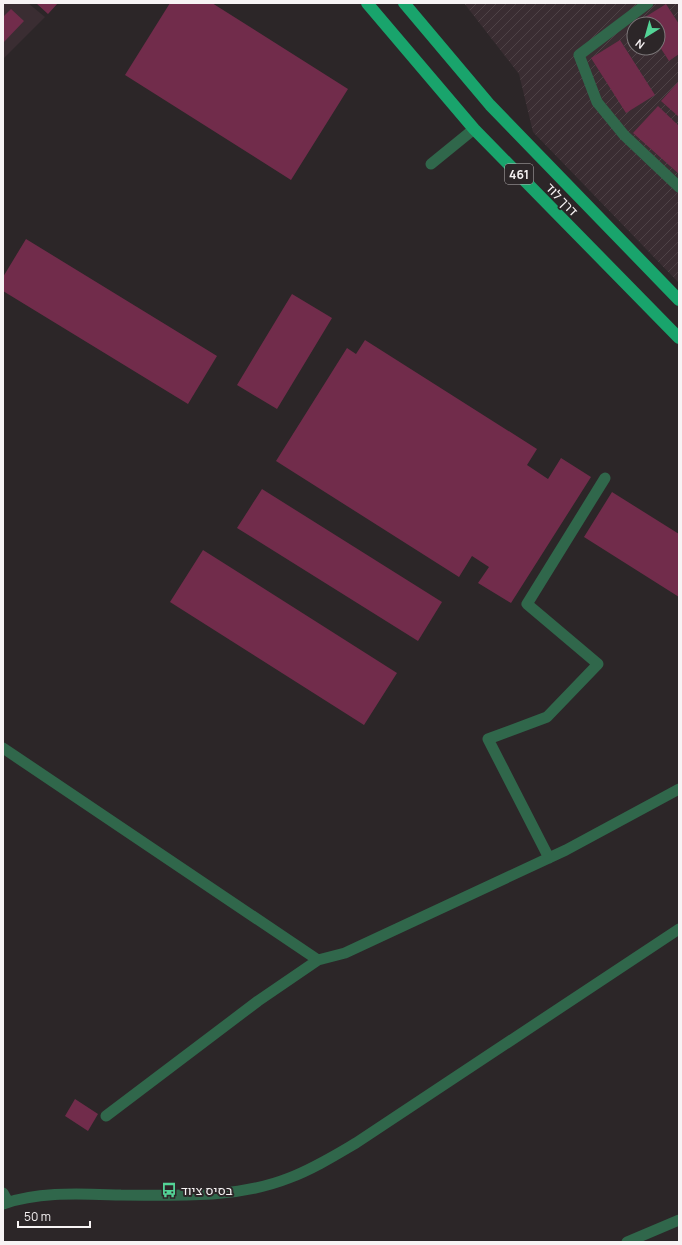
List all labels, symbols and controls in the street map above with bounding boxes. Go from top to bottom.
north arrow [626,16,666,56]
text: N [632,36,647,53]
road number: 461 [505,164,533,184]
street label: דרך לוד [542,179,582,220]
bus stop icon: בסיס ציוד [160,1181,178,1199]
place label: בסיס ציוד [181,1181,233,1199]
scale bar [18,1203,90,1229]
text: 50 m [24,1208,51,1225]

